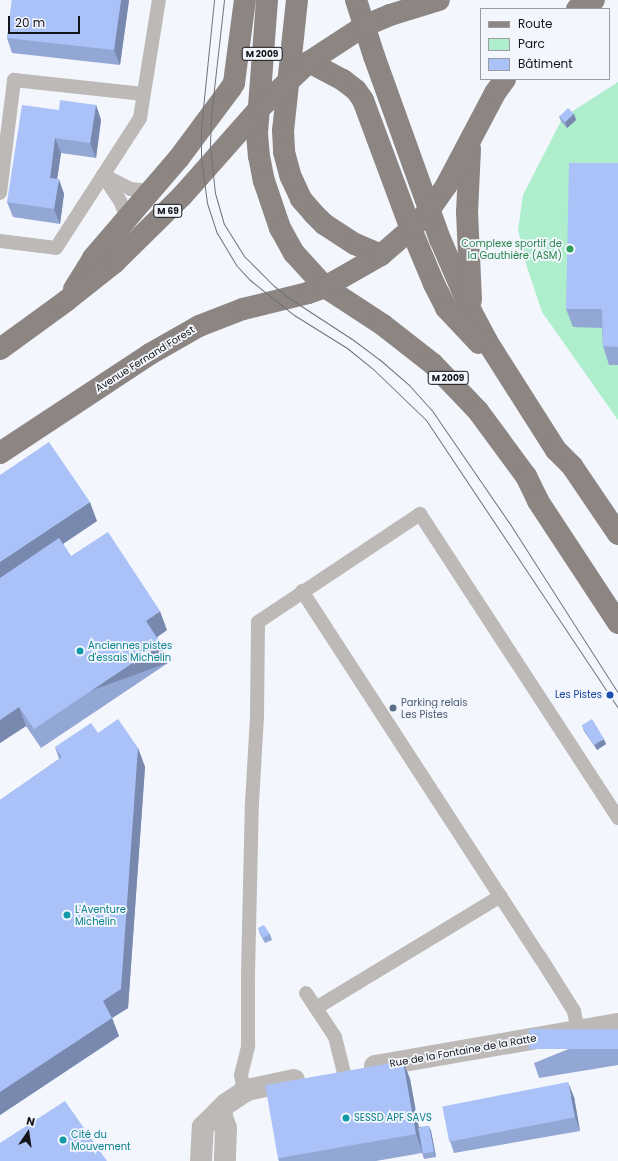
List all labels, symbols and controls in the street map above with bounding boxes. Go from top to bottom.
scale bar [10,8,82,34]
legend [480,8,610,80]
text: 20 m [15,14,45,31]
text: Route [518,15,552,32]
text: Parc [518,35,545,52]
road number: M 2009 [241,47,283,61]
text: Bâtiment [518,55,573,72]
road number: M 69 [153,204,183,218]
place label: Complexe sportif de la Gauthière (ASM) [461,237,562,260]
marker: Complexe sportif de la Gauthière (ASM) [565,244,575,254]
street label: Avenue Fernand Forest [93,324,197,394]
road number: M 2009 [427,371,469,385]
place label: Anciennes pistes d'essais Michelin [88,639,172,662]
marker: Anciennes pistes d'essais Michelin [75,646,85,656]
place label: Les Pistes [555,689,602,701]
marker: Les Pistes [605,690,615,700]
place label: Parking relais Les Pistes [401,696,468,720]
marker: Parking relais Les Pistes [388,703,398,713]
place label: L'Aventure Michelin [75,903,126,926]
marker: L'Aventure Michelin [62,910,72,920]
street label: Rue de la Fontaine de la Ratte [389,1032,537,1070]
place label: SESSD APF SAVS [354,1112,432,1124]
north arrow [8,1113,48,1153]
text: N [25,1113,37,1130]
marker: SESSD APF SAVS [341,1113,351,1123]
place label: Cité du Mouvement [71,1128,131,1152]
marker: Cité du Mouvement [58,1135,68,1145]

